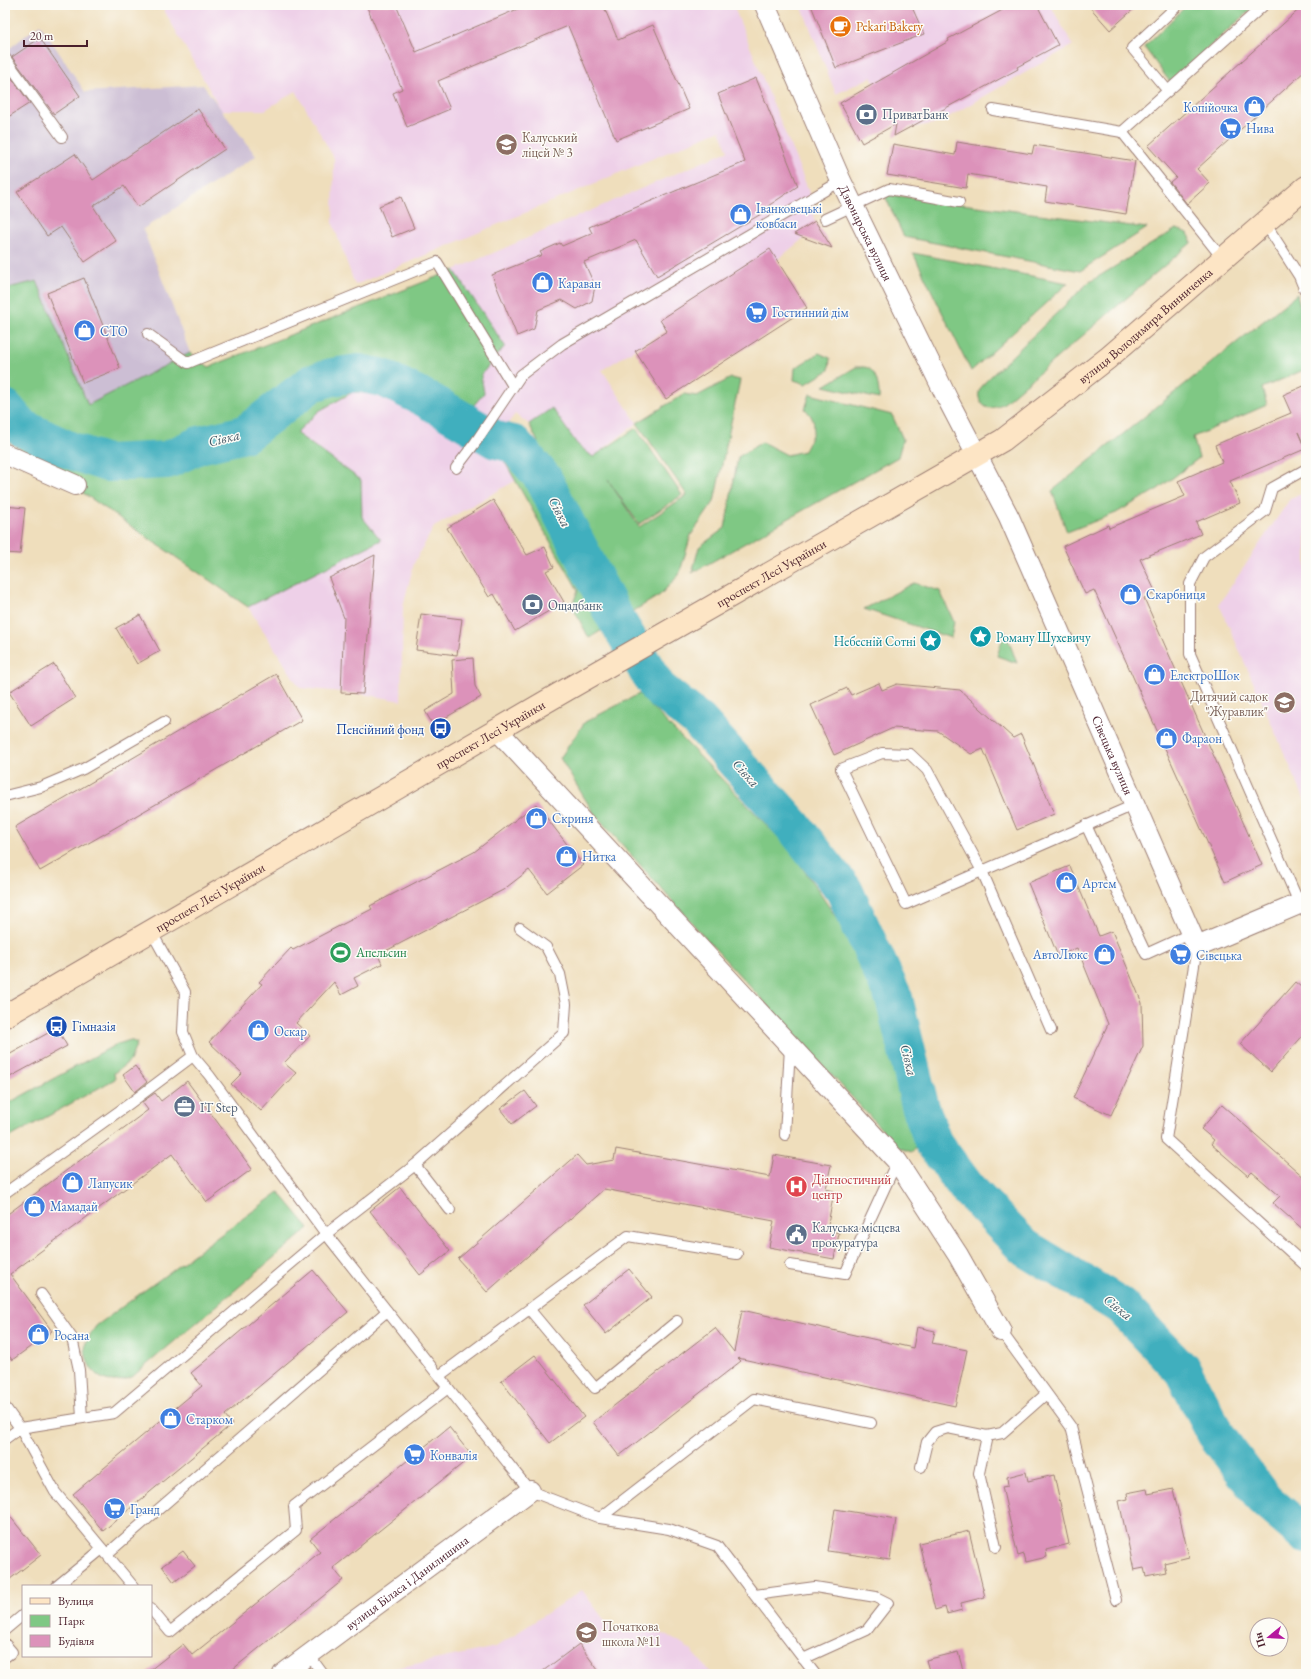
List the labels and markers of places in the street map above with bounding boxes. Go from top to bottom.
cafe icon: Pekari Bakery [828,13,854,39]
place label: Pekari Bakery [856,18,923,35]
shop icon: Копійочка [1241,94,1267,120]
place label: Копійочка [1183,99,1239,116]
bank icon: ПриватБанк [854,101,880,127]
place label: ПриватБанк [882,106,949,123]
supermarket icon: Нива [1218,115,1244,141]
place label: Нива [1246,120,1275,137]
place label: Калуський ліцей № 3 [522,129,578,161]
school or university icon: Калуський ліцей № 3 [494,131,520,157]
place label: Іванковецькі ковбаси [756,200,822,232]
shop icon: Іванковецькі ковбаси [728,202,754,228]
shop icon: Караван [530,270,556,296]
place label: Караван [558,275,601,292]
supermarket icon: Гостинний дім [744,299,770,325]
place label: Гостинний дім [772,304,849,321]
shop icon: СТО [71,318,97,344]
place label: СТО [100,323,128,340]
shop icon: Скарбниця [1117,581,1143,607]
place label: Скарбниця [1146,586,1206,603]
bank icon: Ощадбанк [520,592,546,618]
place label: Ощадбанк [548,597,603,614]
place icon: Роману Шухевичу [968,624,994,650]
place icon: Небесній Сотні [918,628,944,654]
place label: Роману Шухевичу [996,629,1091,646]
place label: Небесній Сотні [834,633,916,650]
shop icon: ЕлектроШок [1142,662,1168,688]
place label: ЕлектроШок [1170,667,1240,684]
place label: Дитячий садок "Журавлик" [1190,688,1269,720]
school or university icon: Дитячий садок "Журавлик" [1271,690,1297,716]
bus stop icon: Пенсійний фонд [427,716,453,742]
place label: Пенсійний фонд [336,721,424,738]
shop icon: Фараон [1154,725,1180,751]
place label: Фараон [1182,730,1222,747]
shop icon: Скриня [524,805,550,831]
place label: Скриня [552,810,594,827]
shop icon: Нитка [553,843,579,869]
place label: Нитка [582,848,617,865]
shop icon: Артем [1054,870,1080,896]
place label: Артем [1081,875,1116,892]
sports icon: Апельсин [327,939,353,965]
shop icon: АвтоЛюкс [1091,941,1117,967]
supermarket icon: Сівецька [1167,942,1193,968]
place label: Апельсин [355,944,407,961]
place label: АвтоЛюкс [1032,946,1088,963]
place label: Сівецька [1196,947,1243,964]
bus stop icon: Гімназія [43,1013,69,1039]
place label: Гімназія [72,1018,116,1035]
shop icon: Оскар [246,1018,272,1044]
place label: Оскар [274,1023,307,1040]
office icon: IT Step [172,1094,198,1120]
place label: IT Step [200,1099,238,1116]
shop icon: Лапусик [60,1170,86,1196]
place label: Діагностичний центр [812,1171,891,1203]
hospital icon: Діагностичний центр [783,1173,809,1199]
place label: Лапусик [88,1175,133,1192]
shop icon: Мамадай [21,1193,47,1219]
place label: Мамадай [50,1198,98,1215]
place label: Калуська місцева прокуратура [812,1219,901,1251]
public building icon: Калуська місцева прокуратура [783,1221,809,1247]
shop icon: Росана [25,1322,51,1348]
place label: Росана [54,1327,90,1344]
shop icon: Старком [158,1406,184,1432]
place label: Старком [186,1411,233,1428]
supermarket icon: Конвалія [401,1442,427,1468]
place label: Конвалія [430,1447,478,1464]
supermarket icon: Гранд [101,1496,127,1522]
place label: Гранд [130,1501,160,1518]
place label: Початкова школа №11 [602,1618,661,1650]
school or university icon: Початкова школа №11 [574,1620,600,1646]

